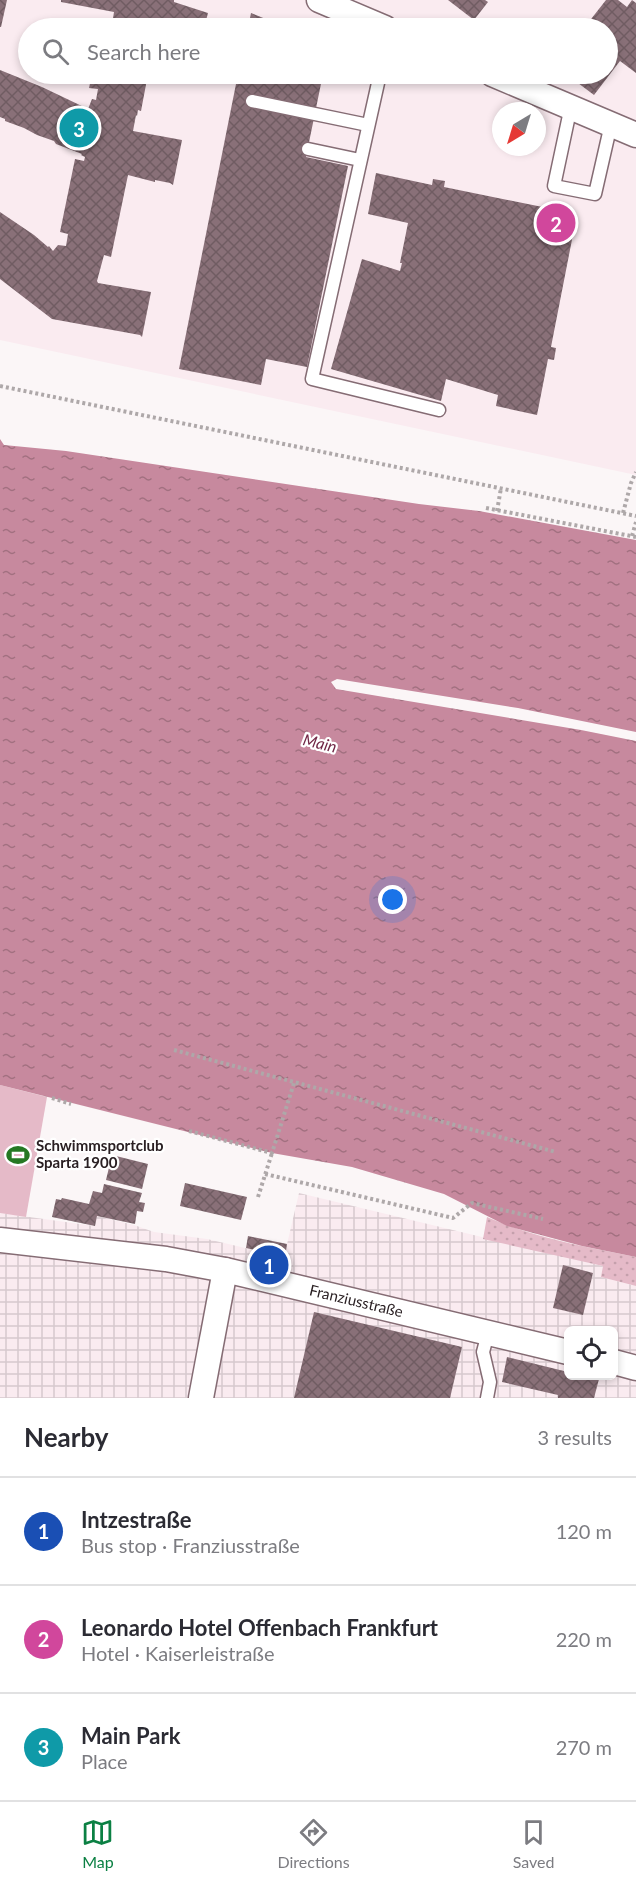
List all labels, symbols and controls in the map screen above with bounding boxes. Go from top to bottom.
search box [18,18,618,84]
icon: search [39,35,72,68]
text: Search here [87,38,200,65]
north arrow [492,102,546,156]
pin: 3 [60,106,98,150]
pin: 2 [536,200,576,246]
water label: Main [301,729,339,756]
your location [378,885,407,914]
place label: Schwimmsportclub Sparta 1900 [36,1136,164,1171]
sports icon: Schwimmsportclub Sparta 1900 [5,1142,31,1168]
pin: 1 [250,1242,288,1288]
street label: Franziusstraße [308,1281,405,1320]
map controls [564,1326,618,1380]
button: locate [564,1326,618,1380]
text: Nearby [24,1421,109,1453]
text: 3 results [537,1425,612,1449]
text: Intzestraße [81,1506,192,1533]
text: 1 [38,1519,49,1543]
text: 120 m [556,1519,612,1543]
text: Bus stop · Franziusstraße [81,1533,300,1557]
text: Leonardo Hotel Offenbach Frankfurt [81,1614,438,1641]
text: 2 [38,1627,49,1651]
text: 220 m [556,1627,612,1651]
text: Hotel · Kaiserleistraße [81,1641,275,1665]
text: Main Park [81,1722,180,1749]
text: 3 [38,1735,49,1759]
text: 270 m [556,1735,612,1759]
text: Place [81,1749,128,1773]
tab: Map [81,1816,114,1871]
tab: Directions [277,1816,350,1871]
tab: Saved [513,1816,554,1871]

